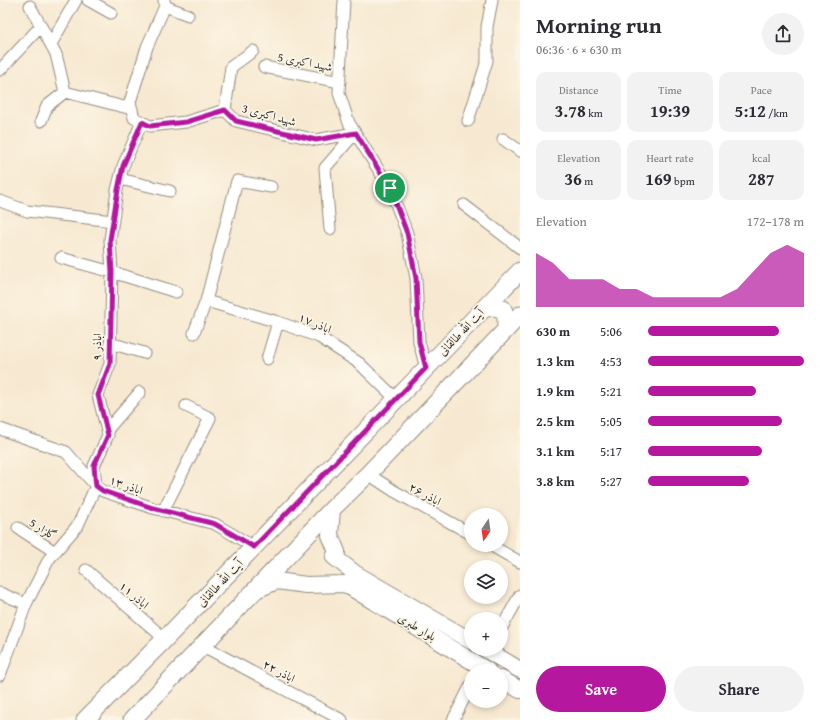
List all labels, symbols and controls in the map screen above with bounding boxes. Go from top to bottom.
text: Morning run [536,9,662,41]
button: share [762,13,804,55]
text: 06:36 · 6 × 630 m [536,40,622,59]
street label: شهید اکبری 5 [276,48,334,75]
text: Distance [559,82,598,98]
text: Time [658,82,682,98]
text: Pace [751,82,772,98]
text: 3.78 [555,98,586,123]
text: 19:39 [650,98,690,123]
text: 5:12 [735,98,766,123]
street label: شهید اکبری 3 [240,99,298,130]
text: km [586,105,603,121]
text: /km [766,105,788,121]
text: Elevation [557,150,600,166]
text: Heart rate [646,150,694,166]
text: kcal [752,150,771,166]
text: 36 [564,166,582,191]
text: 169 [645,166,672,191]
text: 287 [748,166,775,191]
pin [373,171,407,205]
text: m [582,173,593,189]
text: bpm [672,173,695,189]
icon: arrive [379,177,401,199]
text: Elevation [536,212,587,231]
text: 172–178 m [747,212,804,231]
street label: آیت الله طالقانی [433,303,489,359]
street label: اباذر ۱۷ [296,308,335,337]
text: 630 m [536,322,570,341]
text: 5:06 [600,322,622,341]
street label: اباذر ۹ [88,333,105,361]
text: 1.3 km [536,352,575,371]
text: 4:53 [600,352,622,371]
text: 1.9 km [536,382,575,401]
text: 5:21 [600,382,622,401]
text: 2.5 km [536,412,575,431]
text: 5:05 [600,412,622,431]
text: 3.1 km [536,442,575,461]
text: 5:17 [600,442,622,461]
street label: اباذر ۱۳ [107,471,146,499]
text: 3.8 km [536,472,575,491]
text: 5:27 [600,472,622,491]
street label: اباذر ۲۶ [406,478,445,510]
north arrow [464,508,508,552]
map controls [464,508,508,708]
street label: گلزار 5 [26,514,60,544]
street label: آیت الله طالقانی [192,554,248,610]
button: layers [464,560,508,604]
street label: اباذر ۱۱ [116,577,153,613]
street label: بلوار طبری [395,609,440,645]
button: + [464,612,508,656]
street label: اباذر ۲۲ [260,655,299,686]
button: − [464,664,508,708]
button: Save [536,666,666,712]
button: Share [674,666,804,712]

